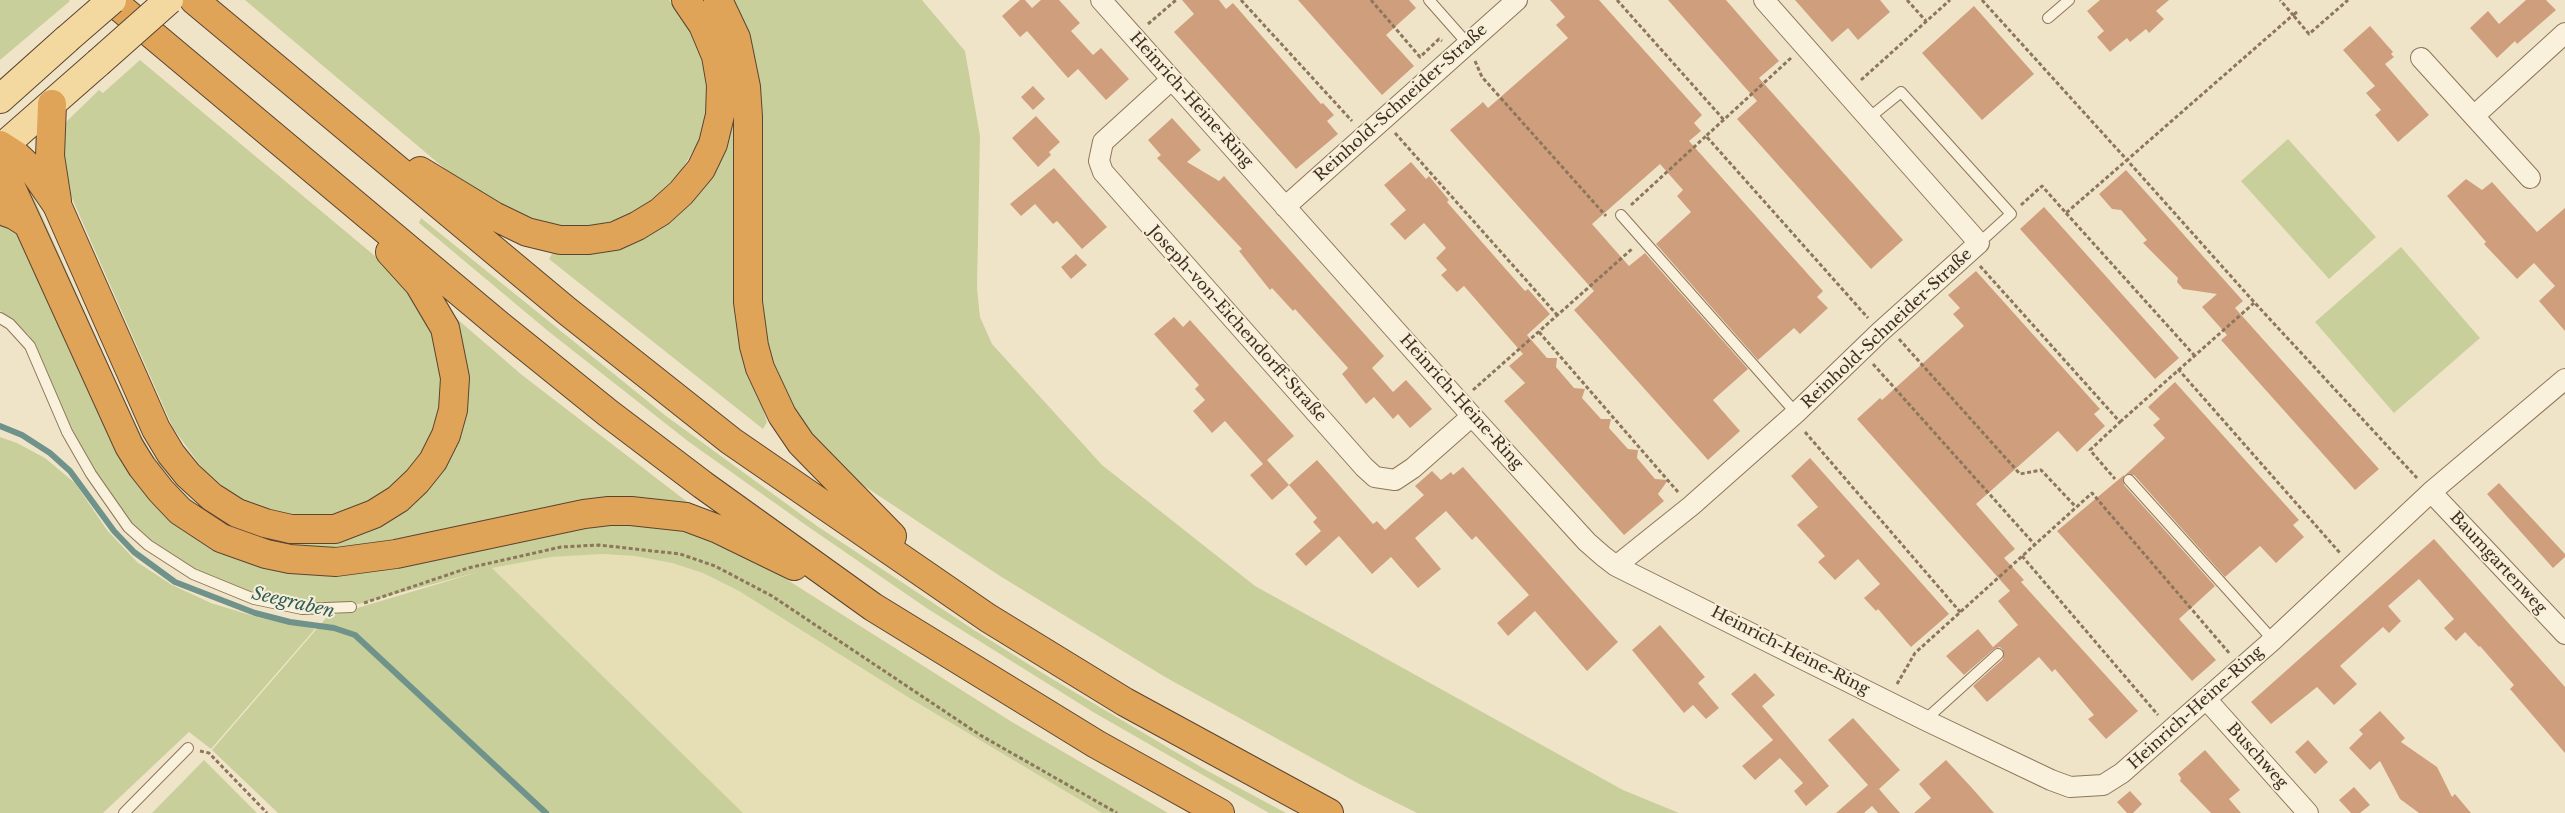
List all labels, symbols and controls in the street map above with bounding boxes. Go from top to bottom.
street label: Reinhold-Schneider-Straße [1311,20,1491,186]
street label: Heinrich-Heine-Ring [1125,29,1257,171]
street label: Joseph-von-Eichendorff-Straße [1144,222,1330,426]
street label: Reinhold-Schneider-Straße [1798,245,1976,413]
street label: Heinrich-Heine-Ring [1395,331,1527,473]
street label: Baumgartenweg [2446,508,2550,618]
water label: Seegraben [249,583,337,623]
street label: Heinrich-Heine-Ring [1708,603,1872,699]
street label: Heinrich-Heine-Ring [2125,642,2267,774]
street label: Buschweg [2223,719,2291,793]

